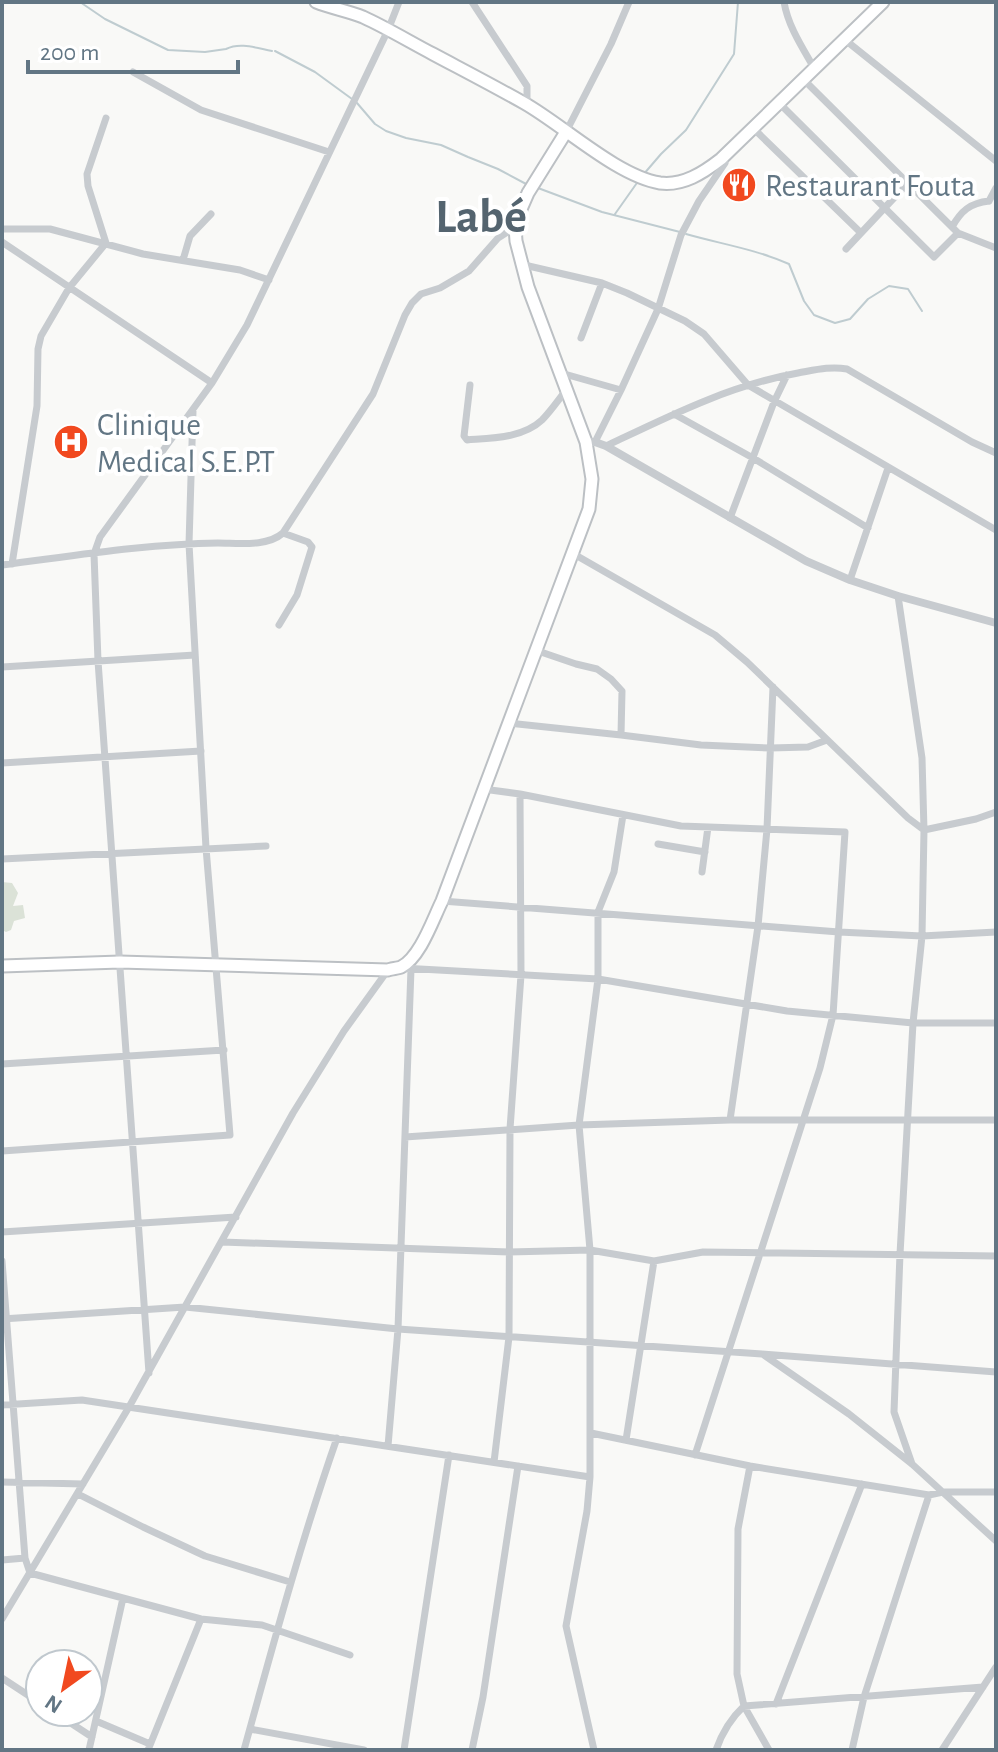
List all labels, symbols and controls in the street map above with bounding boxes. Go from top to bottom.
scale bar [28,24,238,74]
text: 200 m [40,41,99,65]
restaurant icon: Restaurant Fouta [720,166,758,204]
place label: Restaurant Fouta [765,170,975,202]
district label: Labé [435,194,527,242]
place label: Clinique Medical S.E.P.T [97,409,275,478]
hospital icon: Clinique Medical S.E.P.T [52,423,90,461]
north arrow [24,1648,104,1728]
text: N [41,1691,66,1717]

